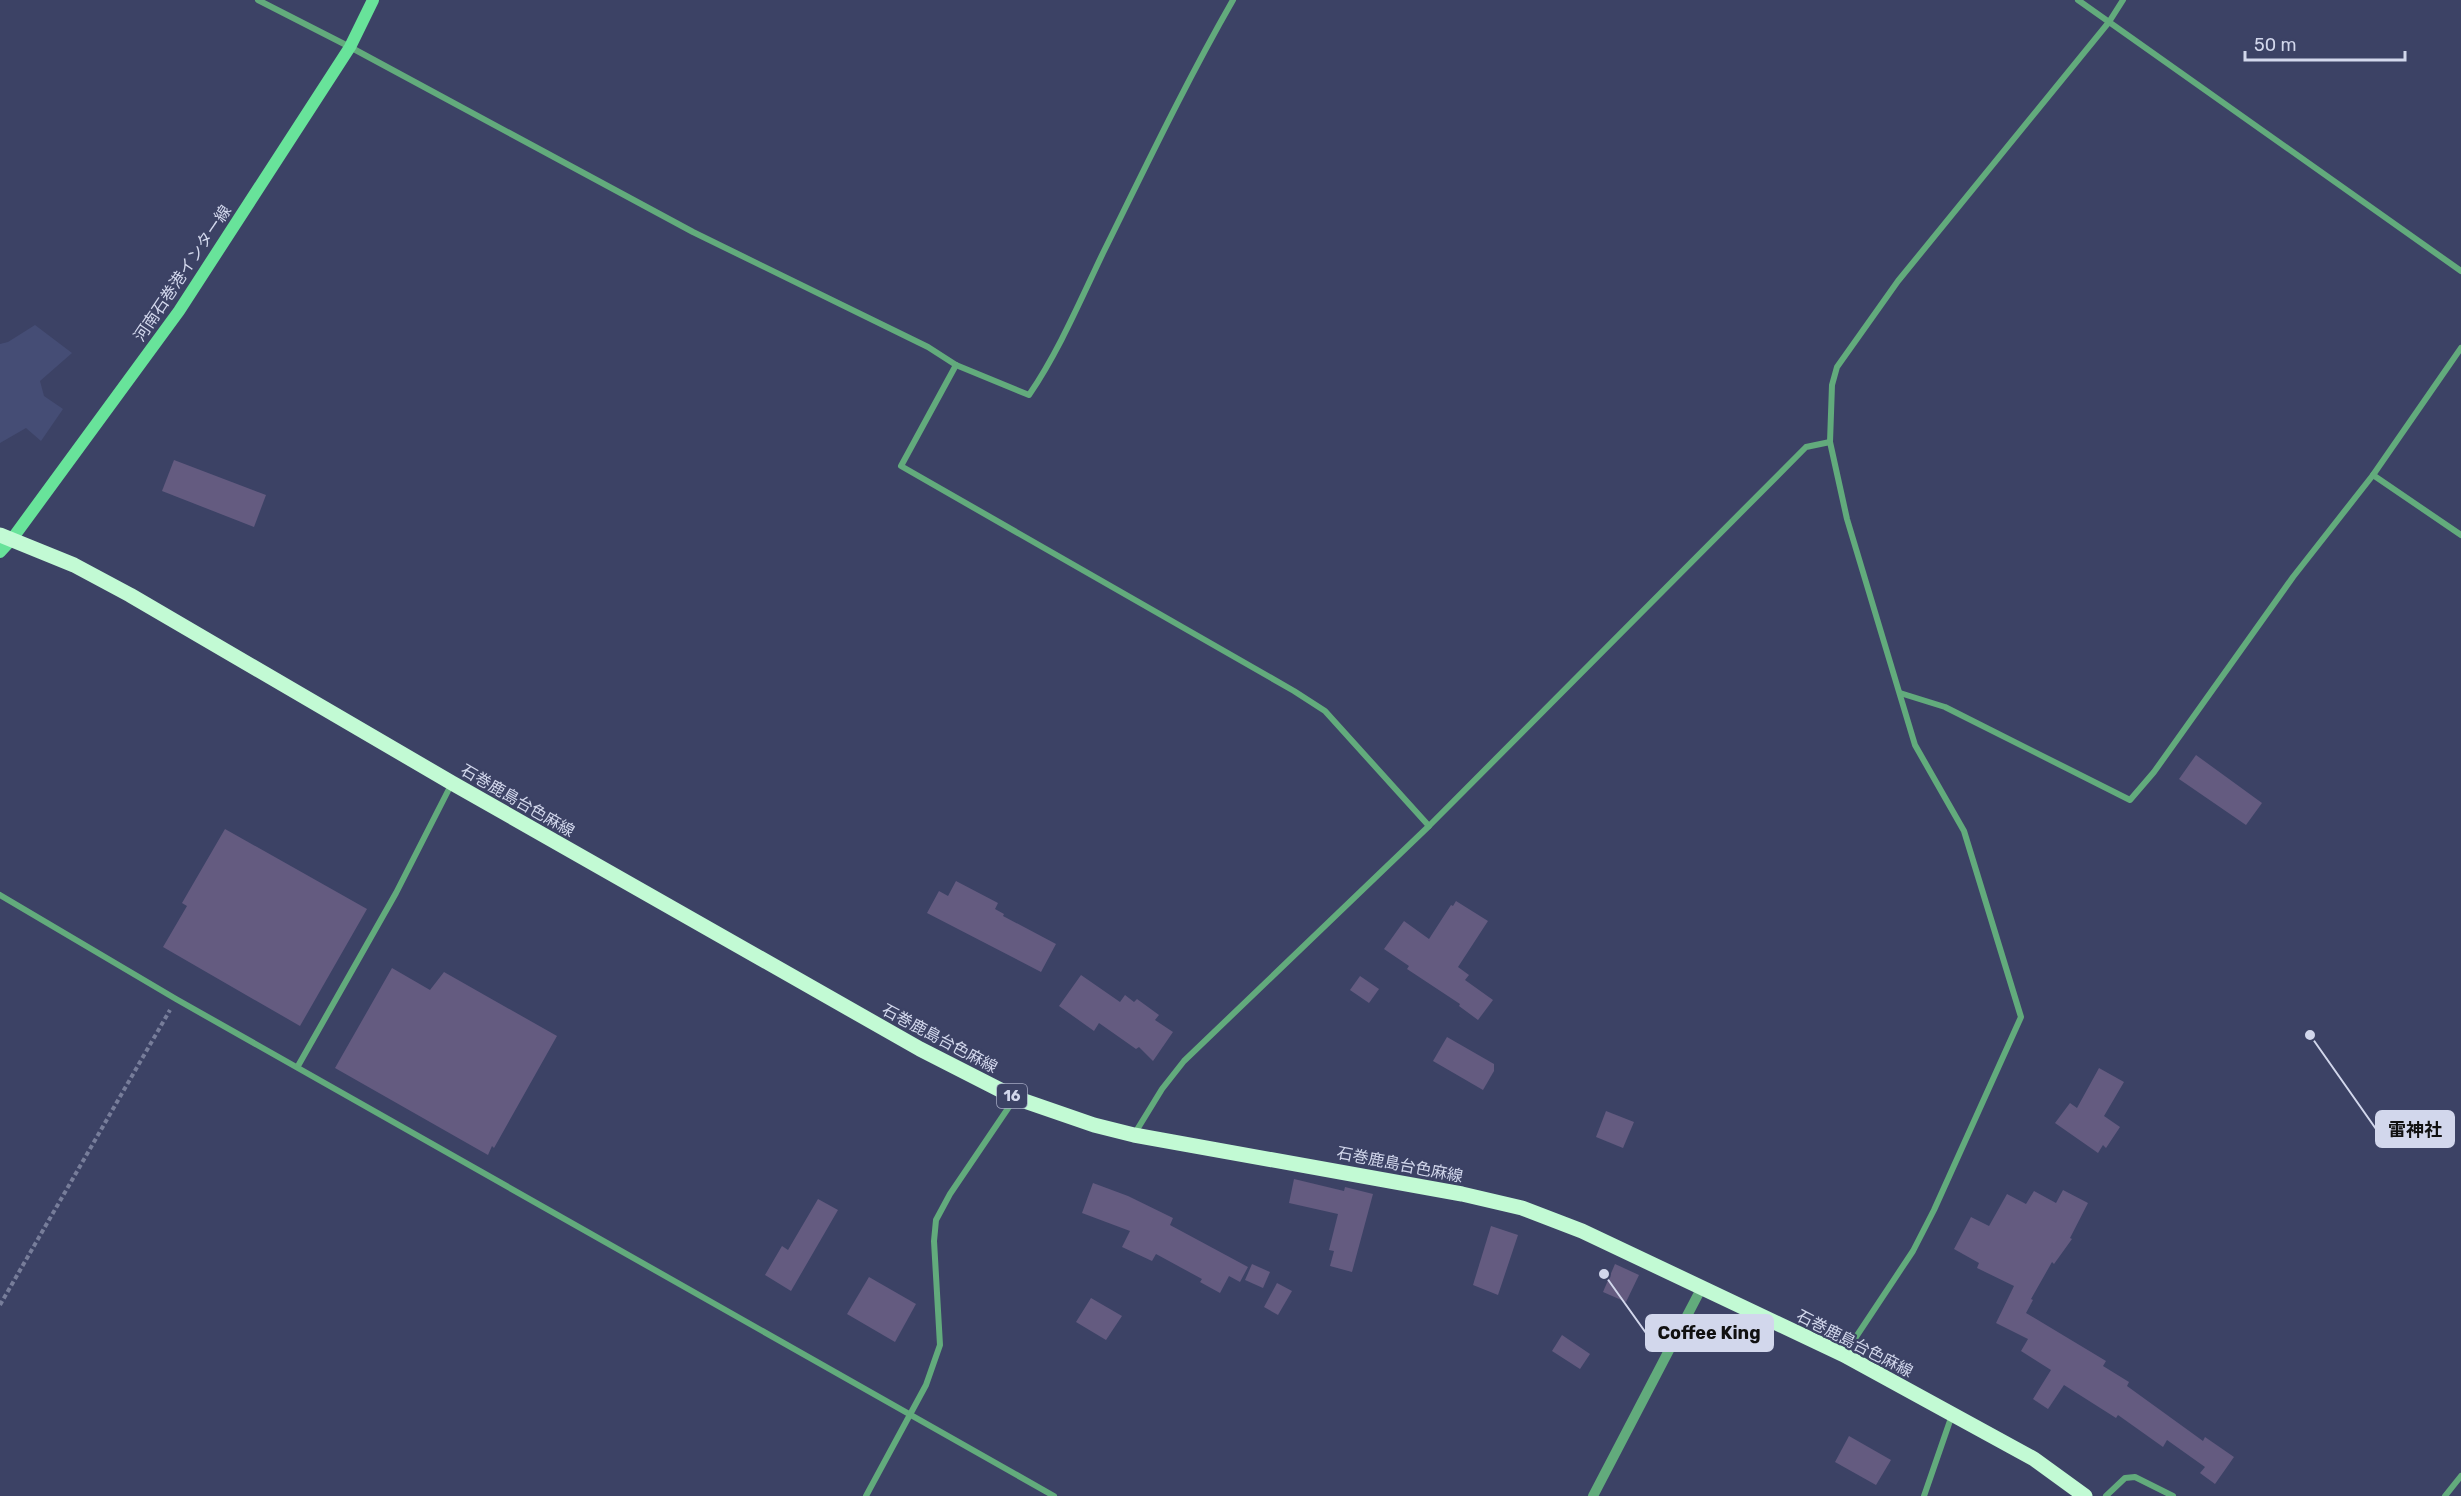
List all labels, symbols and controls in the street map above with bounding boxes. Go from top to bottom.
scale bar [2245,24,2406,62]
text: 50 m [2254,34,2297,56]
street label: 河南石巻港インター線 [130,202,235,345]
street label: 石巻鹿島台色麻線 [458,760,578,841]
street label: 石巻鹿島台色麻線 [879,1000,1001,1077]
road number: 16 [997,1084,1027,1108]
callout: 雷神社 [2376,1111,2454,1147]
text: 雷神社 [2388,1119,2442,1141]
street label: 石巻鹿島台色麻線 [1335,1143,1465,1186]
street label: 石巻鹿島台色麻線 [1793,1306,1916,1381]
callout: Coffee King [1646,1315,1773,1351]
text: Coffee King [1657,1322,1761,1344]

